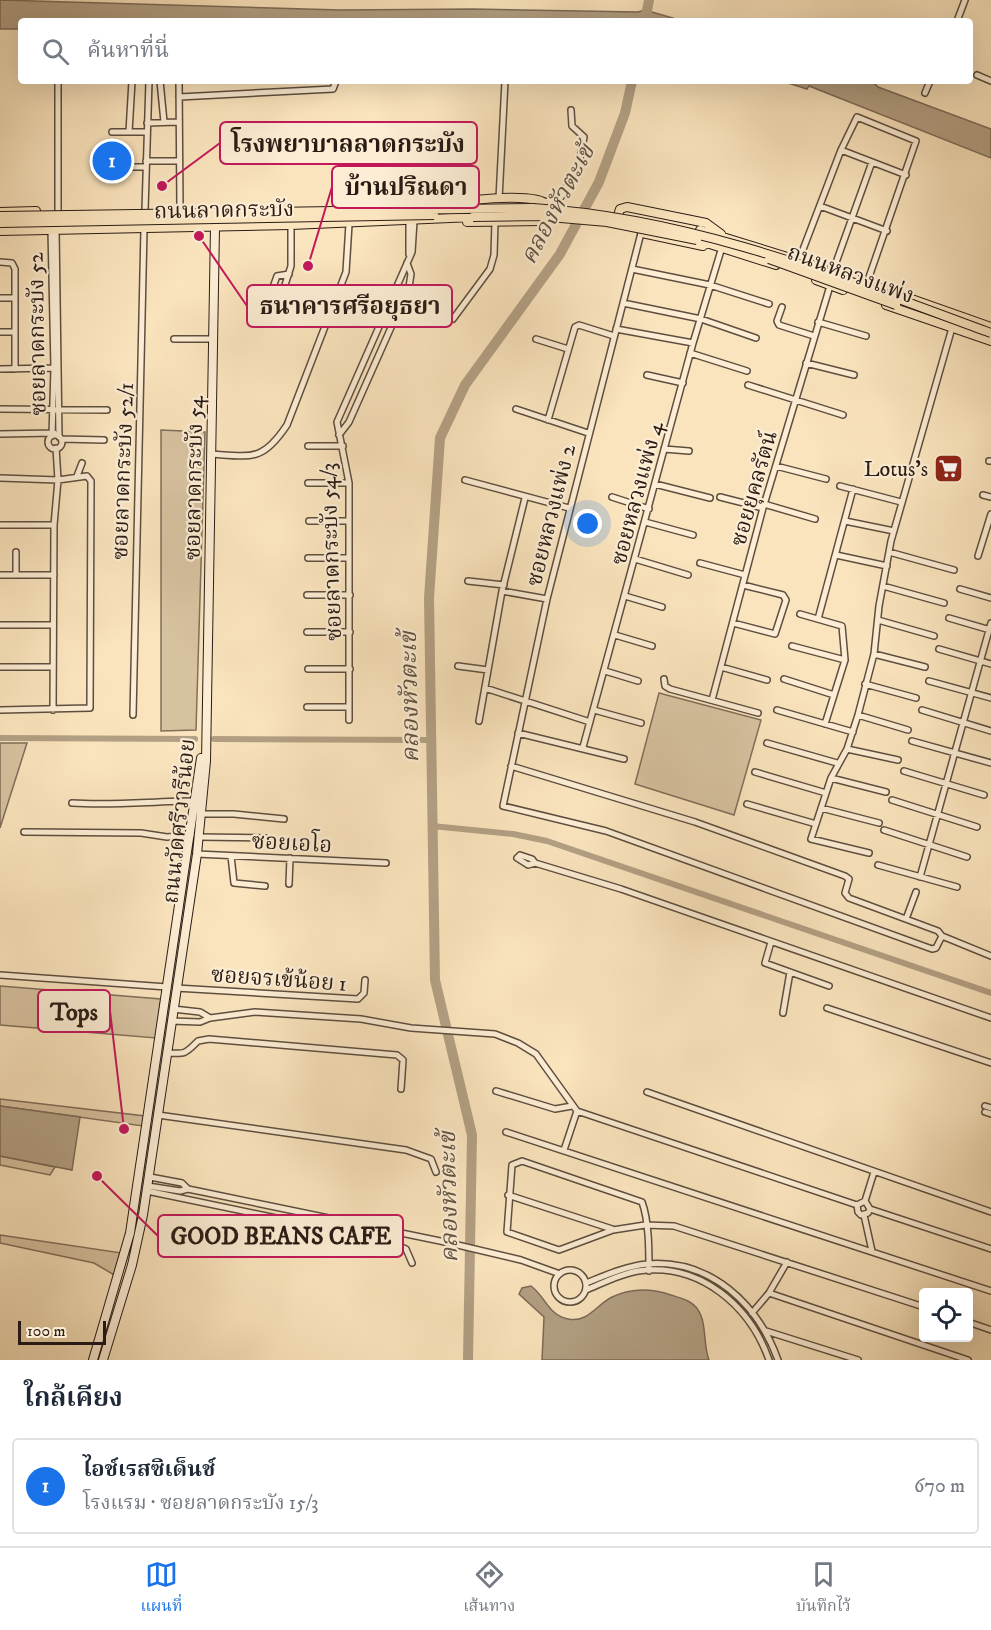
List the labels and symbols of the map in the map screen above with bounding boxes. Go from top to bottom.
callout: โรงพยาบาลลาดกระบัง [220,122,477,164]
text: โรงพยาบาลลาดกระบัง [230,127,465,160]
water label: คลองหัวตะเข้ [514,136,604,270]
pin: 1 [92,138,132,184]
callout: บ้านปริณดา [332,166,479,208]
text: บ้านปริณดา [345,173,468,203]
street label: ถนนลาดกระบัง [154,196,294,225]
street label: ถนนหลวงแพ่ง [783,239,918,310]
street label: ซอยลาดกระบัง 52 [23,252,52,416]
callout: ธนาคารศรีอยุธยา [247,285,452,327]
text: ธนาคารศรีอยุธยา [259,292,441,322]
street label: ซอยลาดกระบัง 52/1 [107,382,140,560]
street label: ซอยลาดกระบัง 54 [180,394,209,560]
street label: ซอยหลวงแพ่ง 4 [605,417,670,568]
street label: ซอยยุคลรัตน์ [725,427,784,549]
street label: ซอยหลวงแพ่ง 2 [521,441,582,589]
supermarket icon: Lotus's [933,452,965,484]
place label: Lotus's [864,456,928,483]
street label: ซอยลาดกระบัง 54/3 [315,462,348,642]
your location [573,509,602,538]
water label: คลองหัวตะเข้ [394,627,426,763]
street label: ถนนวัดศรีวารีน้อย [157,737,202,905]
street label: ซอยเอโอ [251,826,333,859]
street label: ซอยจรเข้น้อย 1 [210,961,348,998]
callout: Tops [38,990,110,1032]
text: Tops [49,998,98,1028]
water label: คลองหัวตะเข้ [433,1127,465,1263]
callout: GOOD BEANS CAFE [158,1215,403,1257]
text: GOOD BEANS CAFE [170,1222,392,1252]
scale bar [18,1318,106,1346]

